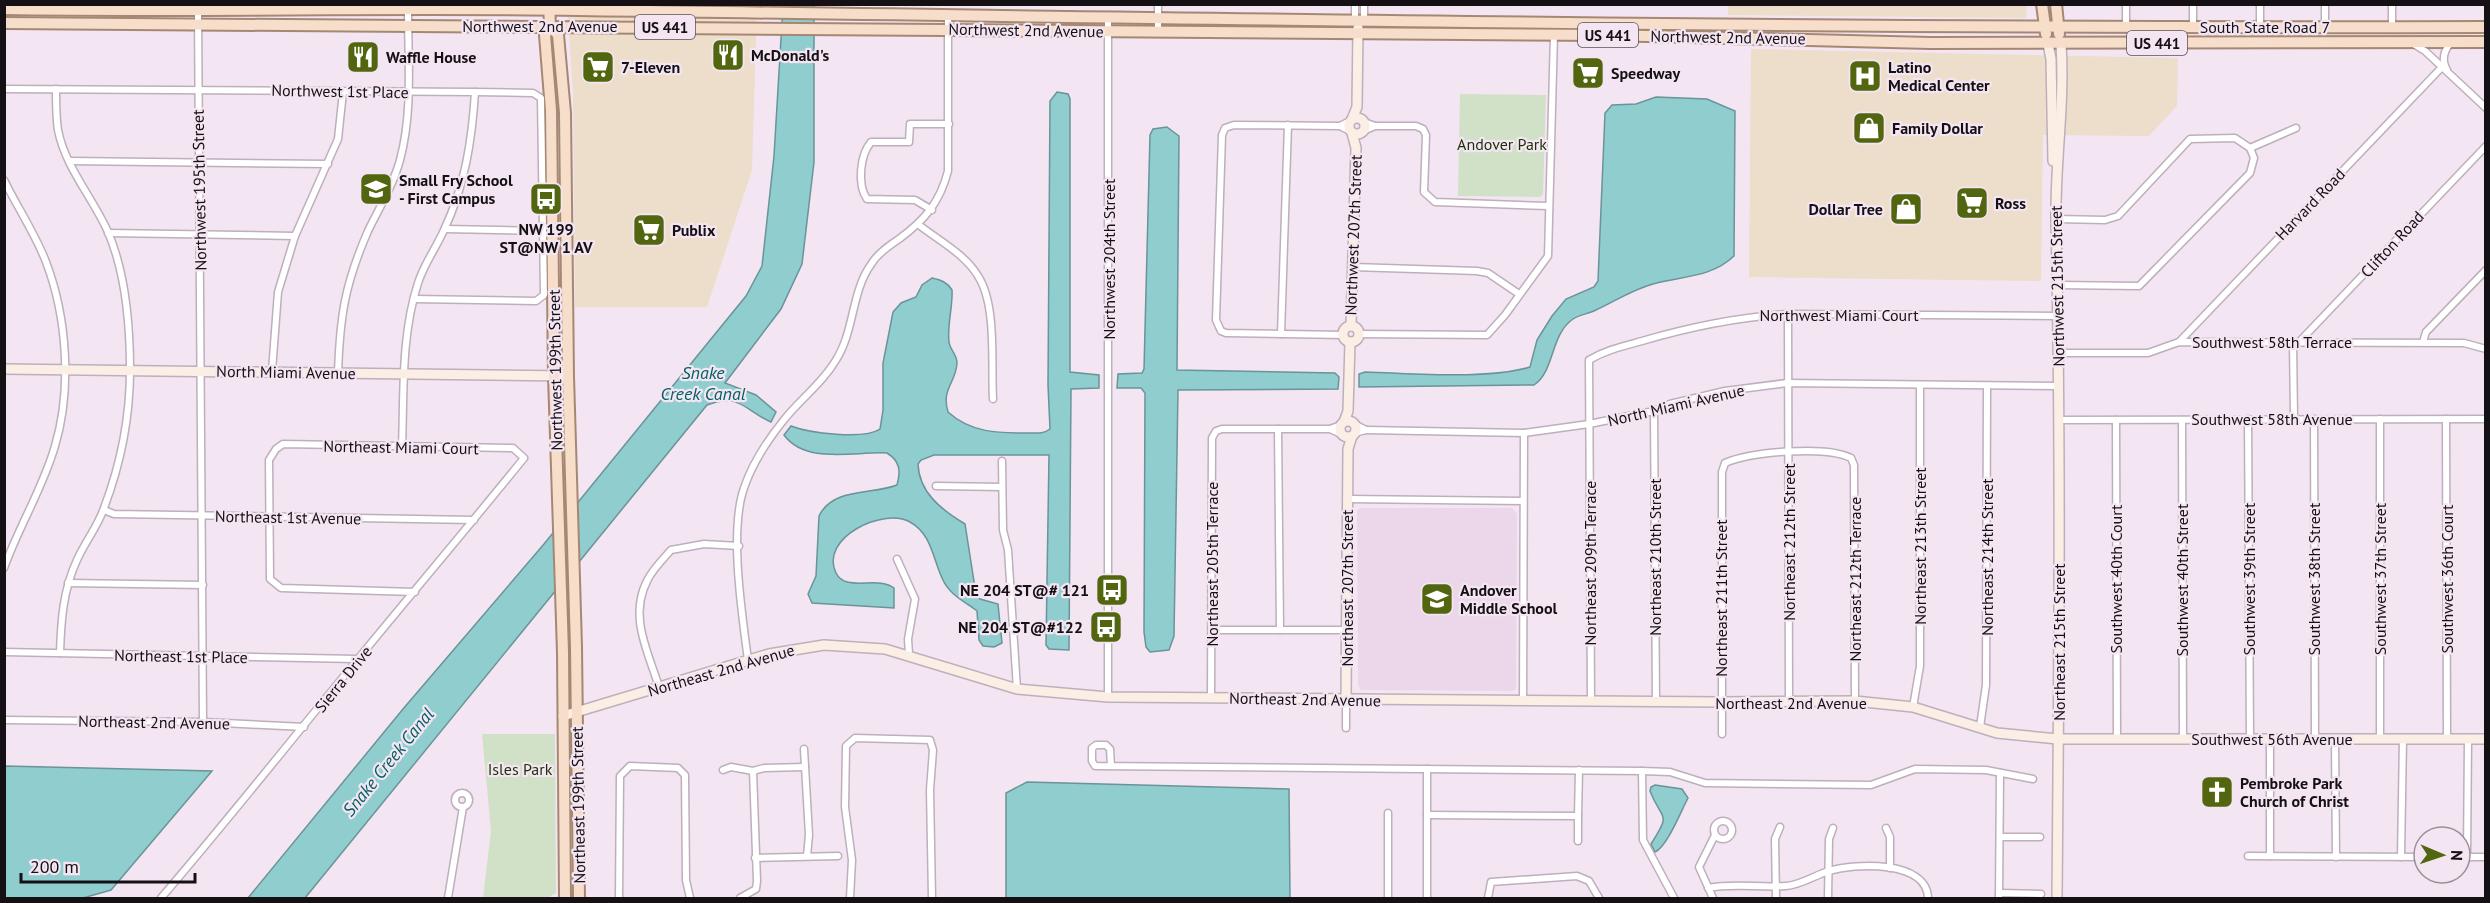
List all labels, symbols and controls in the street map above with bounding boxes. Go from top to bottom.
road number: US 441 [635,15,695,39]
street label: Northwest 2nd Avenue [462,16,618,36]
street label: South State Road 7 [2200,17,2330,37]
street label: Northwest 2nd Avenue [948,19,1104,41]
road number: US 441 [1578,23,1638,47]
street label: Northwest 2nd Avenue [1650,26,1806,48]
road number: US 441 [2127,31,2187,55]
restaurant icon: McDonald's [710,37,746,73]
restaurant icon: Waffle House [345,39,381,75]
place label: McDonald's [751,45,830,65]
place label: Waffle House [386,47,476,67]
supermarket icon: 7-Eleven [580,49,616,85]
supermarket icon: Speedway [1570,55,1606,91]
place label: 7-Eleven [621,57,680,77]
place label: Latino Medical Center [1888,57,1990,95]
hospital icon: Latino Medical Center [1847,58,1883,94]
place label: Speedway [1611,63,1680,83]
street label: Northwest 1st Place [271,80,409,102]
street label: Northwest 195th Street [188,109,210,271]
shop icon: Family Dollar [1851,110,1887,146]
place label: Family Dollar [1892,118,1983,138]
park label: Andover Park [1457,134,1547,154]
street label: Northwest 207th Street [1340,154,1366,316]
street label: Harvard Road [2271,164,2349,244]
place label: Small Fry School - First Campus [399,170,513,208]
school or university icon: Small Fry School - First Campus [358,171,394,207]
street label: Northwest 204th Street [1099,178,1119,340]
bus stop icon: NW 199 ST@NW 1 AV [528,181,564,217]
supermarket icon: Ross [1954,185,1990,221]
shop icon: Dollar Tree [1888,191,1924,227]
place label: Ross [1995,193,2026,213]
place label: Dollar Tree [1808,199,1883,219]
street label: Northwest 215th Street [2046,205,2068,367]
street label: Clifton Road [2356,207,2428,281]
supermarket icon: Publix [631,212,667,248]
place label: NW 199 ST@NW 1 AV [499,219,593,257]
place label: Publix [672,220,716,240]
street label: Northwest 199th Street [544,289,566,451]
street label: Northwest Miami Court [1759,305,1919,325]
street label: Southwest 58th Terrace [2192,332,2352,352]
street label: North Miami Avenue [216,361,356,383]
water label: Snake Creek Canal [660,361,746,405]
street label: North Miami Avenue [1606,380,1746,430]
street label: Southwest 58th Avenue [2191,409,2353,429]
street label: Northeast Miami Court [323,436,479,458]
street label: Northeast 212th Street [1779,463,1799,621]
street label: Northeast 213th Street [1910,467,1930,625]
street label: Northeast 210th Street [1645,478,1665,636]
street label: Northeast 214th Street [1977,478,1997,636]
street label: Northeast 209th Terrace [1580,481,1600,645]
street label: Northeast 205th Terrace [1202,482,1222,646]
street label: Northeast 212th Terrace [1845,497,1865,661]
street label: Southwest 39th Street [2239,502,2259,655]
street label: Southwest 38th Street [2304,502,2324,655]
street label: Southwest 37th Street [2370,502,2390,655]
street label: Southwest 40th Street [2172,503,2192,656]
street label: Southwest 40th Court [2106,504,2126,654]
street label: Southwest 36th Court [2437,504,2457,654]
street label: Northeast 1st Avenue [215,506,361,528]
street label: Northeast 207th Street [1337,509,1357,667]
street label: Northeast 211th Street [1711,519,1731,677]
street label: Northeast 215th Street [2049,563,2069,721]
bus stop icon: NE 204 ST@# 121 [1094,572,1130,608]
place label: NE 204 ST@# 121 [960,580,1089,600]
place label: Andover Middle School [1460,580,1558,618]
school or university icon: Andover Middle School [1419,581,1455,617]
bus stop icon: NE 204 ST@#122 [1088,609,1124,645]
place label: NE 204 ST@#122 [958,617,1083,637]
street label: Northeast 2nd Avenue [645,639,797,701]
street label: Sierra Drive [310,642,376,716]
street label: Northeast 1st Place [114,645,248,667]
street label: Northeast 2nd Avenue [1229,688,1381,710]
street label: Northeast 2nd Avenue [1715,693,1867,713]
water label: Snake Creek Canal [337,703,439,821]
street label: Northeast 2nd Avenue [78,711,230,733]
street label: Northeast 199th Street [567,726,589,884]
street label: Southwest 56th Avenue [2191,729,2353,749]
park label: Isles Park [488,759,553,779]
place label: Pembroke Park Church of Christ [2240,773,2349,811]
church icon: Pembroke Park Church of Christ [2199,774,2235,810]
north arrow [2412,825,2472,885]
scale bar [21,846,195,884]
text: N [2447,850,2467,861]
text: 200 m [30,855,79,878]

